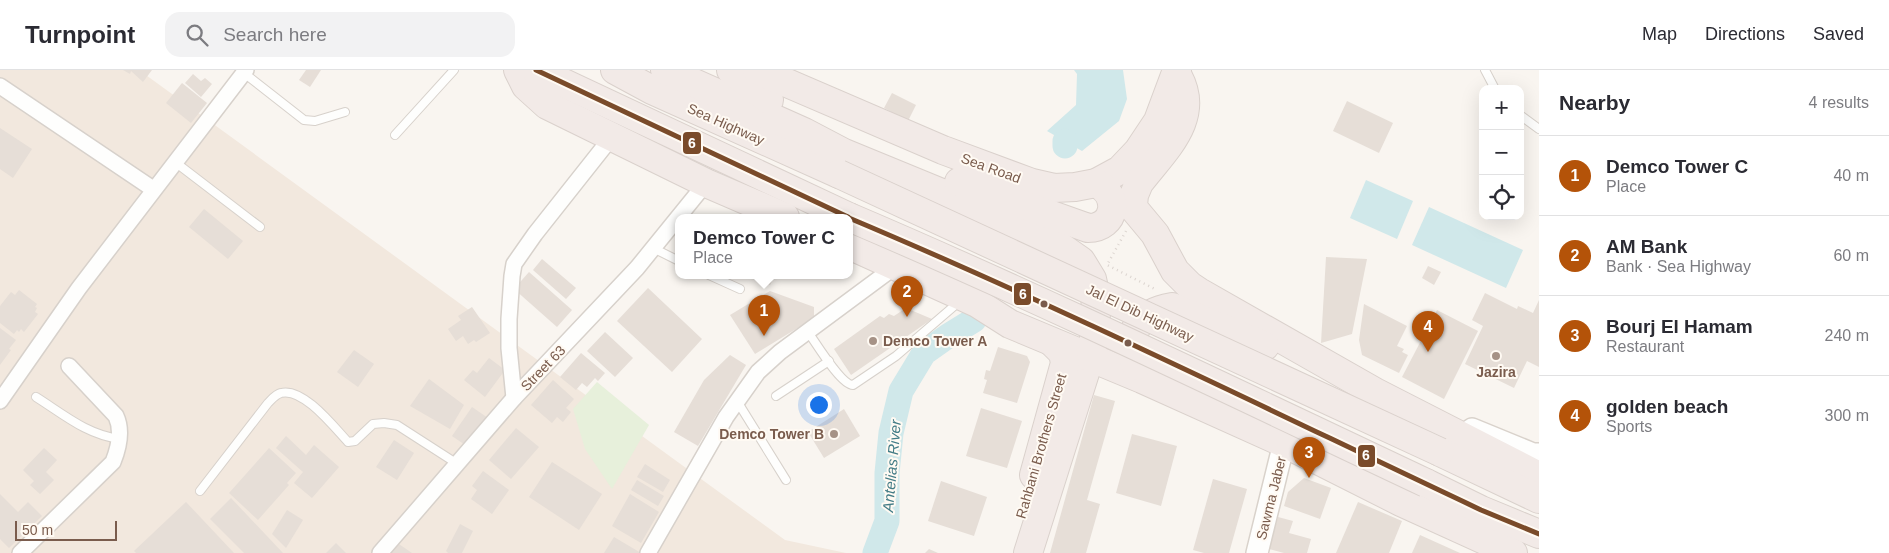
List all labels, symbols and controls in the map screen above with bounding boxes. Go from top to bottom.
search box [165,12,515,57]
text: Turnpoint [25,21,135,48]
icon: search [183,21,211,49]
text: Search here [223,24,327,45]
text: Map [1642,24,1677,44]
text: Directions [1705,24,1785,44]
text: Saved [1813,24,1864,44]
map controls [1479,85,1524,220]
button: + [1479,85,1524,130]
text: Nearby [1559,91,1630,114]
text: 4 results [1809,94,1869,111]
street label: Sea Highway [685,100,767,148]
button: − [1479,130,1524,175]
line badge: 6 [682,131,702,155]
text: 6 [688,135,696,151]
street label: Sea Road [959,150,1023,186]
text: Demco Tower C [1606,156,1748,177]
text: 1 [1571,167,1579,184]
text: 40 m [1833,167,1869,184]
button: locate [1479,175,1524,220]
text: Place [1606,178,1646,195]
popup [675,214,853,279]
text: Demco Tower C [693,227,835,248]
text: AM Bank [1606,236,1687,257]
text: 2 [1571,247,1579,264]
text: 60 m [1833,247,1869,264]
text: Place [693,249,733,266]
text: Bank · Sea Highway [1606,258,1751,275]
pin: 2 [891,276,923,317]
street label: Jal El Dib Highway [1084,281,1196,345]
line badge: 6 [1013,282,1032,306]
text: 6 [1019,286,1027,302]
pin: 1 [748,295,780,336]
unlabelled marker [1039,299,1049,309]
pin: 4 [1412,311,1444,352]
text: Bourj El Hamam [1606,316,1753,337]
text: 3 [1571,327,1579,344]
text: 240 m [1825,327,1869,344]
place label: Demco Tower A [883,333,987,349]
marker: Demco Tower A [867,335,879,347]
unlabelled marker [1123,338,1133,348]
text: Restaurant [1606,338,1684,355]
street label: Street 63 [518,342,569,394]
marker: Jazira [1490,350,1502,362]
place label: Jazira [1476,364,1516,380]
street label: Rahbani Brothers Street [1013,372,1069,520]
your location [806,392,832,418]
text: golden beach [1606,396,1728,417]
text: 4 [1571,407,1579,424]
text: 300 m [1825,407,1869,424]
water label: Antelias River [879,418,904,514]
text: Sports [1606,418,1652,435]
place label: Demco Tower B [719,426,824,442]
marker: Demco Tower B [828,428,840,440]
pin: 3 [1293,437,1325,478]
line badge: 6 [1357,444,1376,468]
text: 6 [1362,447,1370,463]
street label: Sawma Jaber [1253,454,1289,541]
scale bar [15,518,118,541]
text: 50 m [22,522,53,538]

